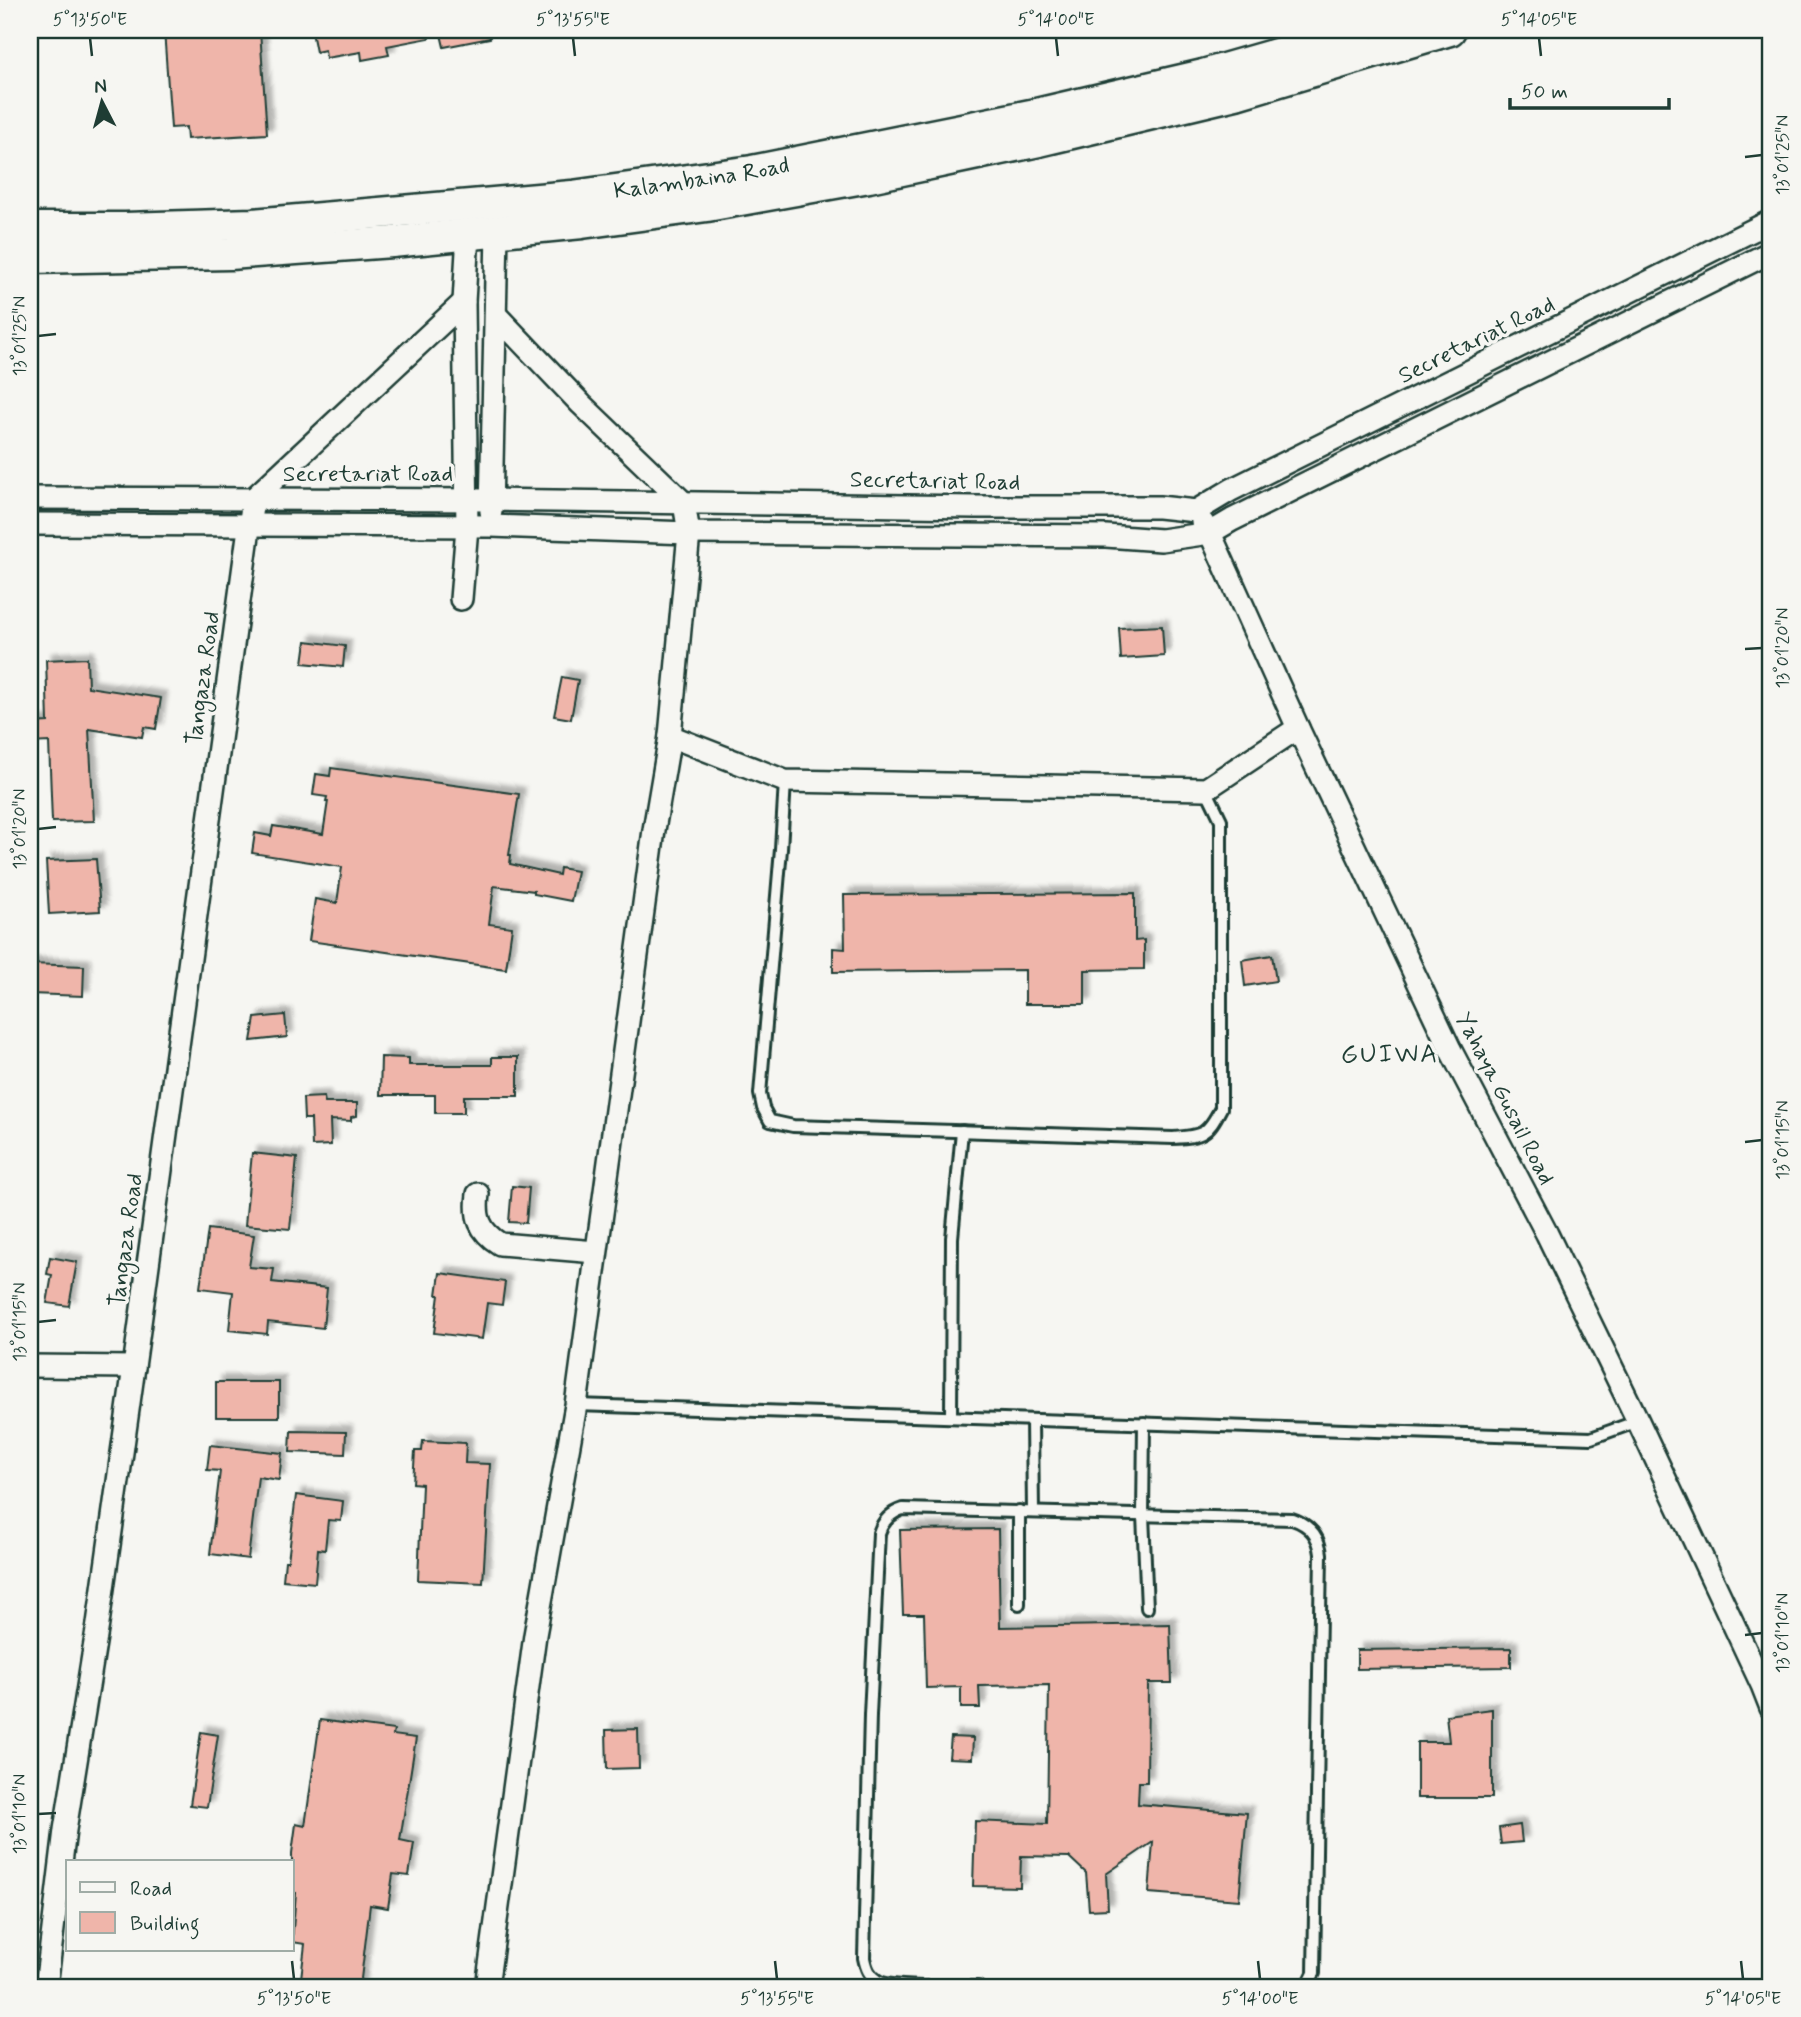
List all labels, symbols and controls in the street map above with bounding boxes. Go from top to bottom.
text: 5°13'50"E [53,8,127,32]
text: 5°13'55"E [536,8,610,32]
text: 5°14'00"E [1017,8,1095,32]
text: 5°14'05"E [1501,8,1577,32]
north arrow [66,66,136,136]
scale bar [1510,66,1670,110]
text: N [93,73,108,100]
text: 50 m [1521,78,1568,106]
text: 13°01'25"N [1771,115,1795,195]
street label: Kalambaina Road [612,151,792,207]
street label: Secretariat Road [1394,290,1560,392]
text: 13°01'25"N [8,296,32,376]
street label: Secretariat Road [283,460,453,490]
street label: Secretariat Road [850,466,1020,498]
text: 13°01'20"N [1771,607,1795,689]
street label: Tangaza Road [180,610,230,747]
text: 13°01'20"N [8,788,32,870]
street label: Yahaya Gusail Road [1448,1007,1561,1190]
district label: GUIWA [1341,1038,1439,1072]
text: 13°01'15"N [1771,1100,1795,1180]
street label: Tangaza Road [103,1172,153,1309]
text: 13°01'15"N [8,1282,32,1362]
text: 13°01'10"N [1771,1593,1795,1673]
text: 13°01'10"N [8,1774,32,1854]
legend [66,1860,294,1951]
text: Road [130,1875,172,1903]
text: Building [130,1910,200,1940]
text: 5°13'50"E [257,1987,331,2011]
text: 5°13'55"E [740,1987,814,2011]
text: 5°14'00"E [1221,1987,1299,2011]
text: 5°14'05"E [1705,1987,1781,2011]

